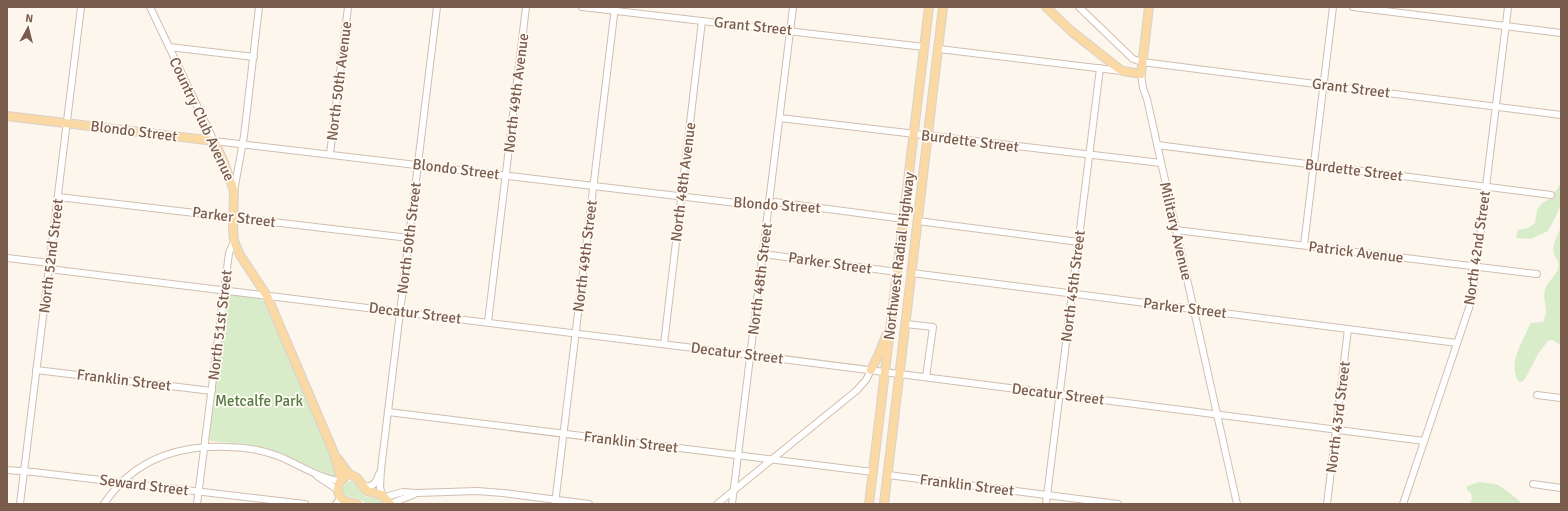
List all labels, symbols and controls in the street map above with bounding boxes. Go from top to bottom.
north arrow [8,8,48,48]
text: N [25,12,34,25]
street label: Grant Street [713,13,793,39]
street label: North 50th Avenue [323,20,355,142]
street label: North 49th Avenue [500,32,532,154]
street label: Country Club Avenue [165,54,239,184]
street label: Grant Street [1311,74,1391,102]
street label: Blondo Street [90,117,178,145]
street label: North 48th Avenue [667,121,699,243]
street label: Burdette Street [920,126,1020,156]
street label: Blondo Street [412,155,500,183]
street label: Burdette Street [1304,155,1404,185]
street label: Northwest Radial Highway [880,171,918,341]
street label: Military Avenue [1156,180,1196,282]
street label: North 50th Street [393,181,425,295]
street label: North 42nd Street [1460,190,1494,306]
street label: Blondo Street [733,193,821,217]
street label: North 52nd Street [35,198,67,314]
street label: North 49th Street [569,199,601,313]
street label: Parker Street [191,203,277,231]
street label: North 48th Street [744,222,776,336]
street label: North 45th Street [1057,229,1089,343]
street label: Patrick Avenue [1307,237,1405,267]
street label: Parker Street [787,248,873,278]
street label: North 51st Street [204,269,236,381]
street label: Parker Street [1142,294,1228,322]
street label: Decatur Street [368,298,462,328]
street label: Decatur Street [690,338,784,368]
street label: North 43rd Street [1322,360,1354,474]
street label: Franklin Street [76,365,172,395]
street label: Decatur Street [1011,379,1105,409]
park label: Metcalfe Park [215,392,304,410]
street label: Franklin Street [583,427,679,457]
street label: Franklin Street [919,470,1015,500]
street label: Seward Street [98,471,190,499]

